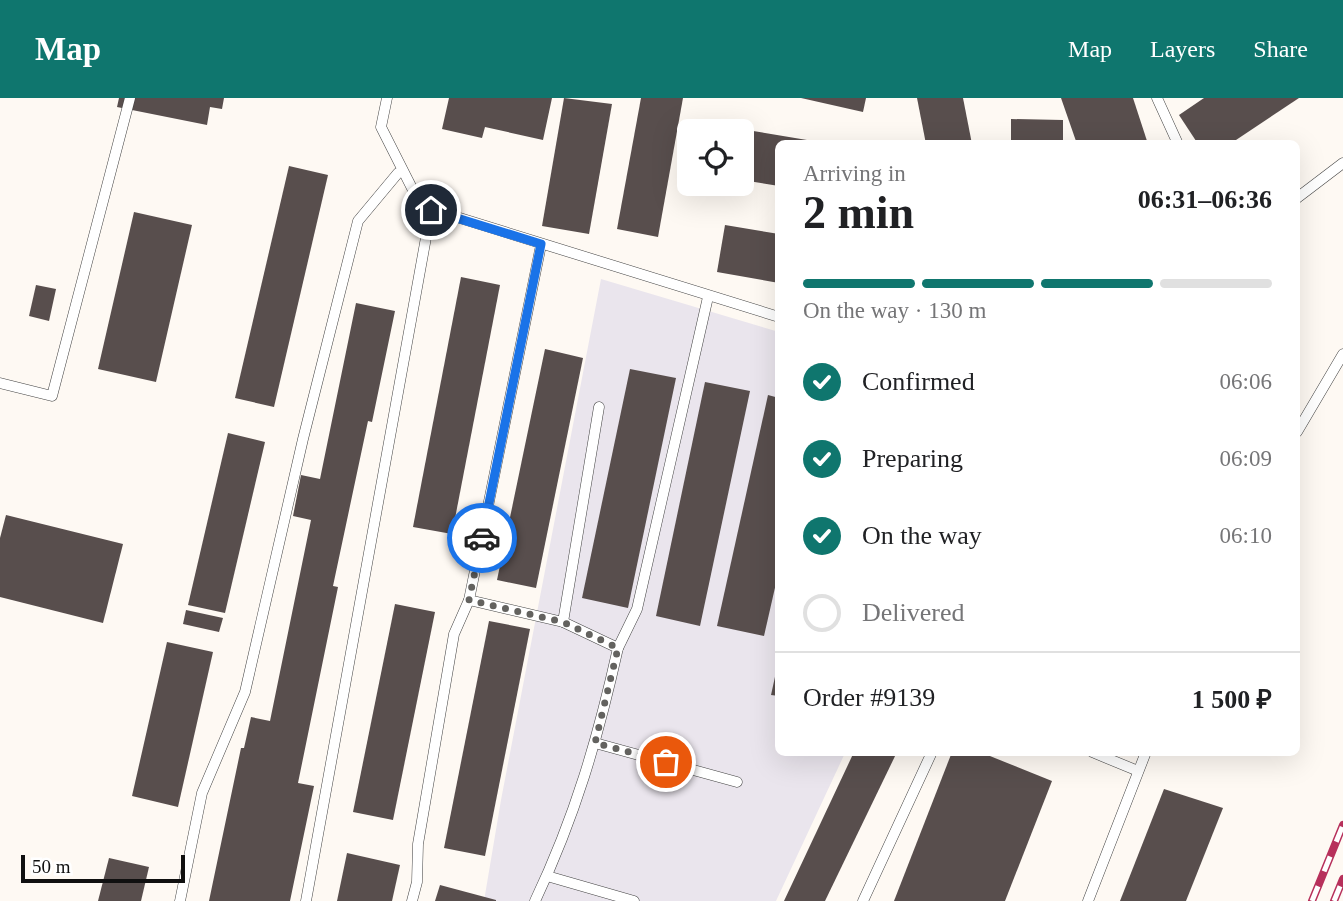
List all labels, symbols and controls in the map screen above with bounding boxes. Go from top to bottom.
text: Map [35,31,101,67]
text: Map [1068,36,1112,62]
text: Layers [1150,36,1215,62]
text: Share [1253,36,1308,62]
map controls [677,119,754,196]
button: locate [677,119,754,196]
text: Arriving in [803,161,906,186]
pin [401,180,461,240]
text: 06:31–06:36 [1138,185,1272,214]
text: 2 min [803,187,914,238]
icon: home [412,191,450,229]
text: On the way · 130 m [803,298,986,323]
icon: check [803,363,841,401]
text: Confirmed [862,367,975,396]
text: 06:06 [1220,369,1272,394]
icon: check [803,440,841,478]
text: Preparing [862,444,963,473]
text: 06:09 [1220,446,1272,471]
courier [447,503,517,573]
icon: check [803,517,841,555]
icon: car [463,519,501,557]
text: On the way [862,521,982,550]
text: 06:10 [1220,523,1272,548]
text: Delivered [862,598,965,627]
text: Order #9139 [803,683,935,712]
text: 1 500 ₽ [1192,685,1272,714]
pin [636,732,696,792]
icon: bag [647,743,685,781]
scale bar [21,852,186,884]
text: 50 m [32,856,71,877]

